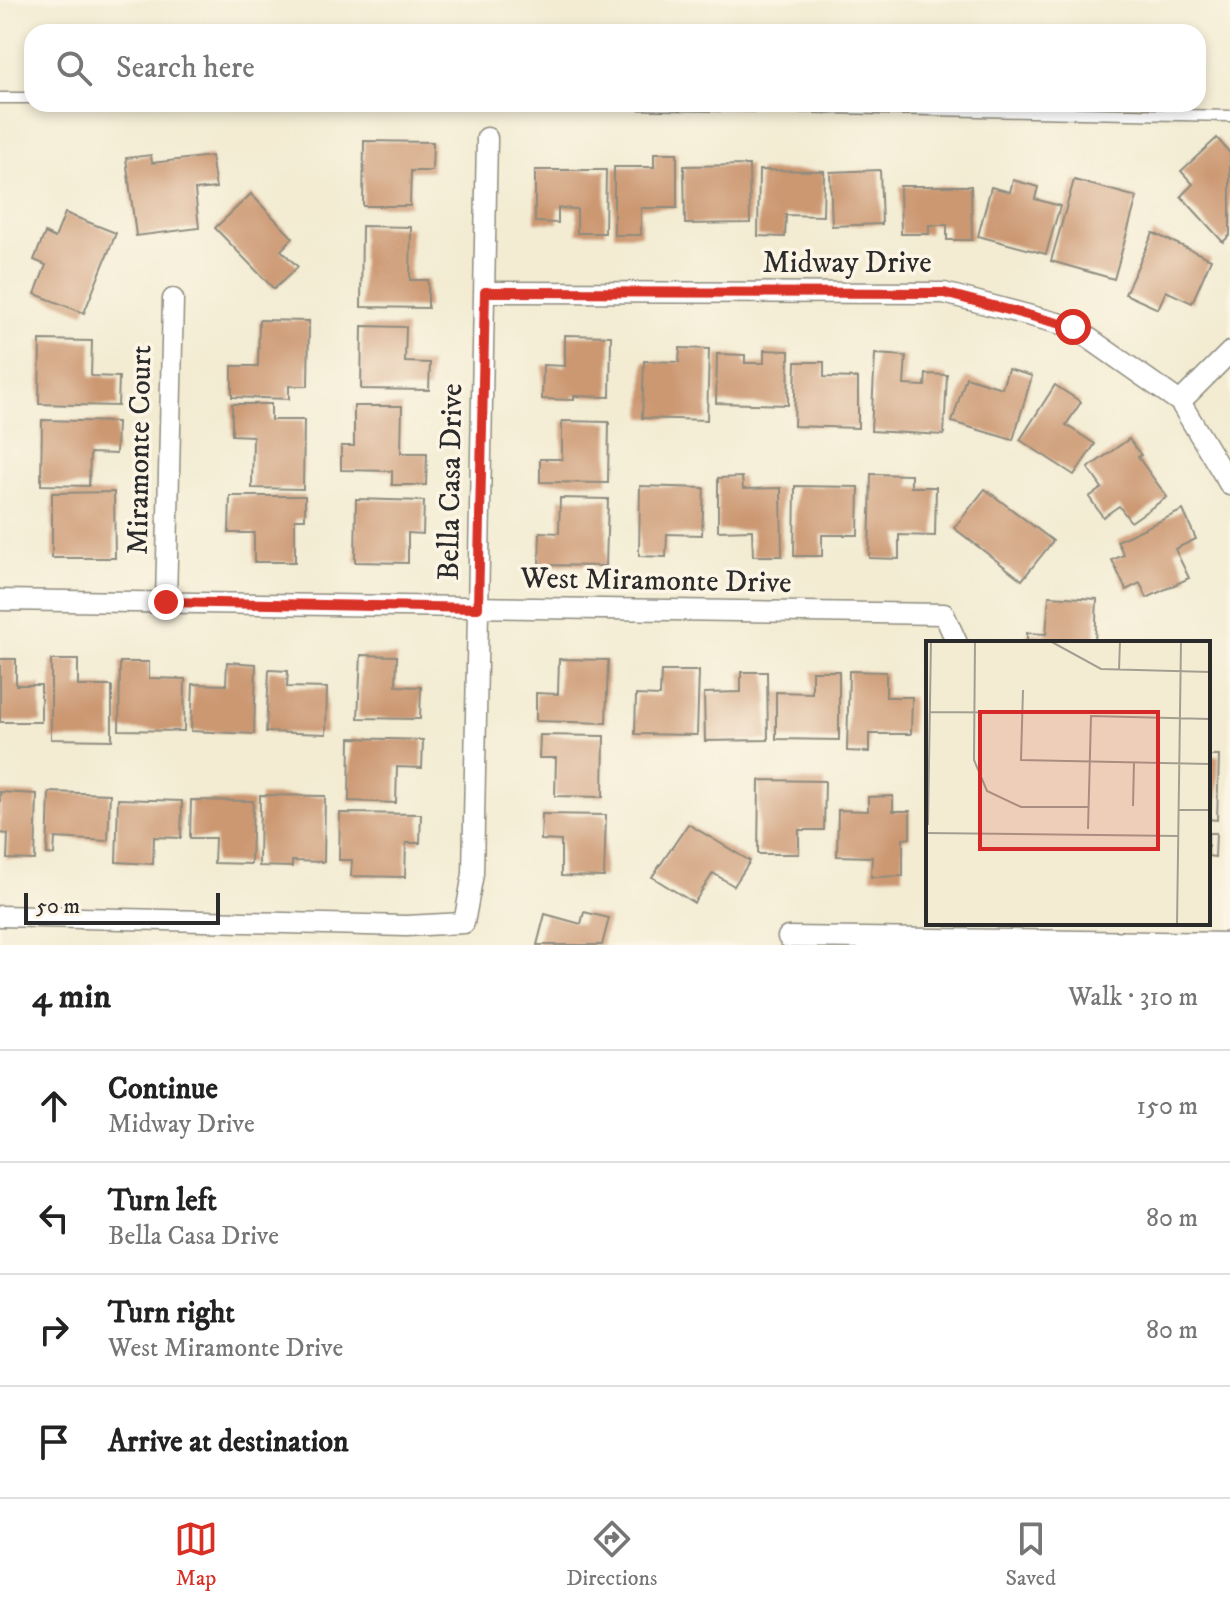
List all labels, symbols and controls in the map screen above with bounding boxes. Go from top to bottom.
search box [24,24,1206,112]
icon: search [52,46,96,90]
text: Search here [116,50,255,87]
street label: Midway Drive [762,245,932,282]
route start [1055,309,1091,345]
street label: Miramonte Court [120,345,160,555]
street label: Bella Casa Drive [431,383,471,581]
street label: West Miramonte Drive [519,560,792,602]
route end [148,584,184,620]
inset map [926,641,1210,925]
scale bar [24,889,220,925]
text: 50 m [36,893,80,920]
text: 4 min [32,976,111,1018]
text: Walk · 310 m [1068,981,1198,1014]
text: Continue [108,1071,218,1108]
icon: ahead [32,1084,76,1128]
text: 150 m [1137,1090,1198,1123]
text: Midway Drive [108,1108,255,1141]
text: Turn left [108,1183,217,1220]
icon: left [32,1196,76,1240]
text: 80 m [1146,1202,1198,1235]
text: Bella Casa Drive [108,1220,279,1253]
text: Turn right [108,1295,235,1332]
icon: right [32,1308,76,1352]
text: 80 m [1146,1314,1198,1347]
text: West Miramonte Drive [108,1332,343,1365]
icon: arrive [32,1420,76,1464]
text: Arrive at destination [108,1424,349,1461]
tab: Map [174,1517,218,1592]
tab: Directions [566,1517,657,1592]
tab: Saved [1005,1517,1056,1592]

